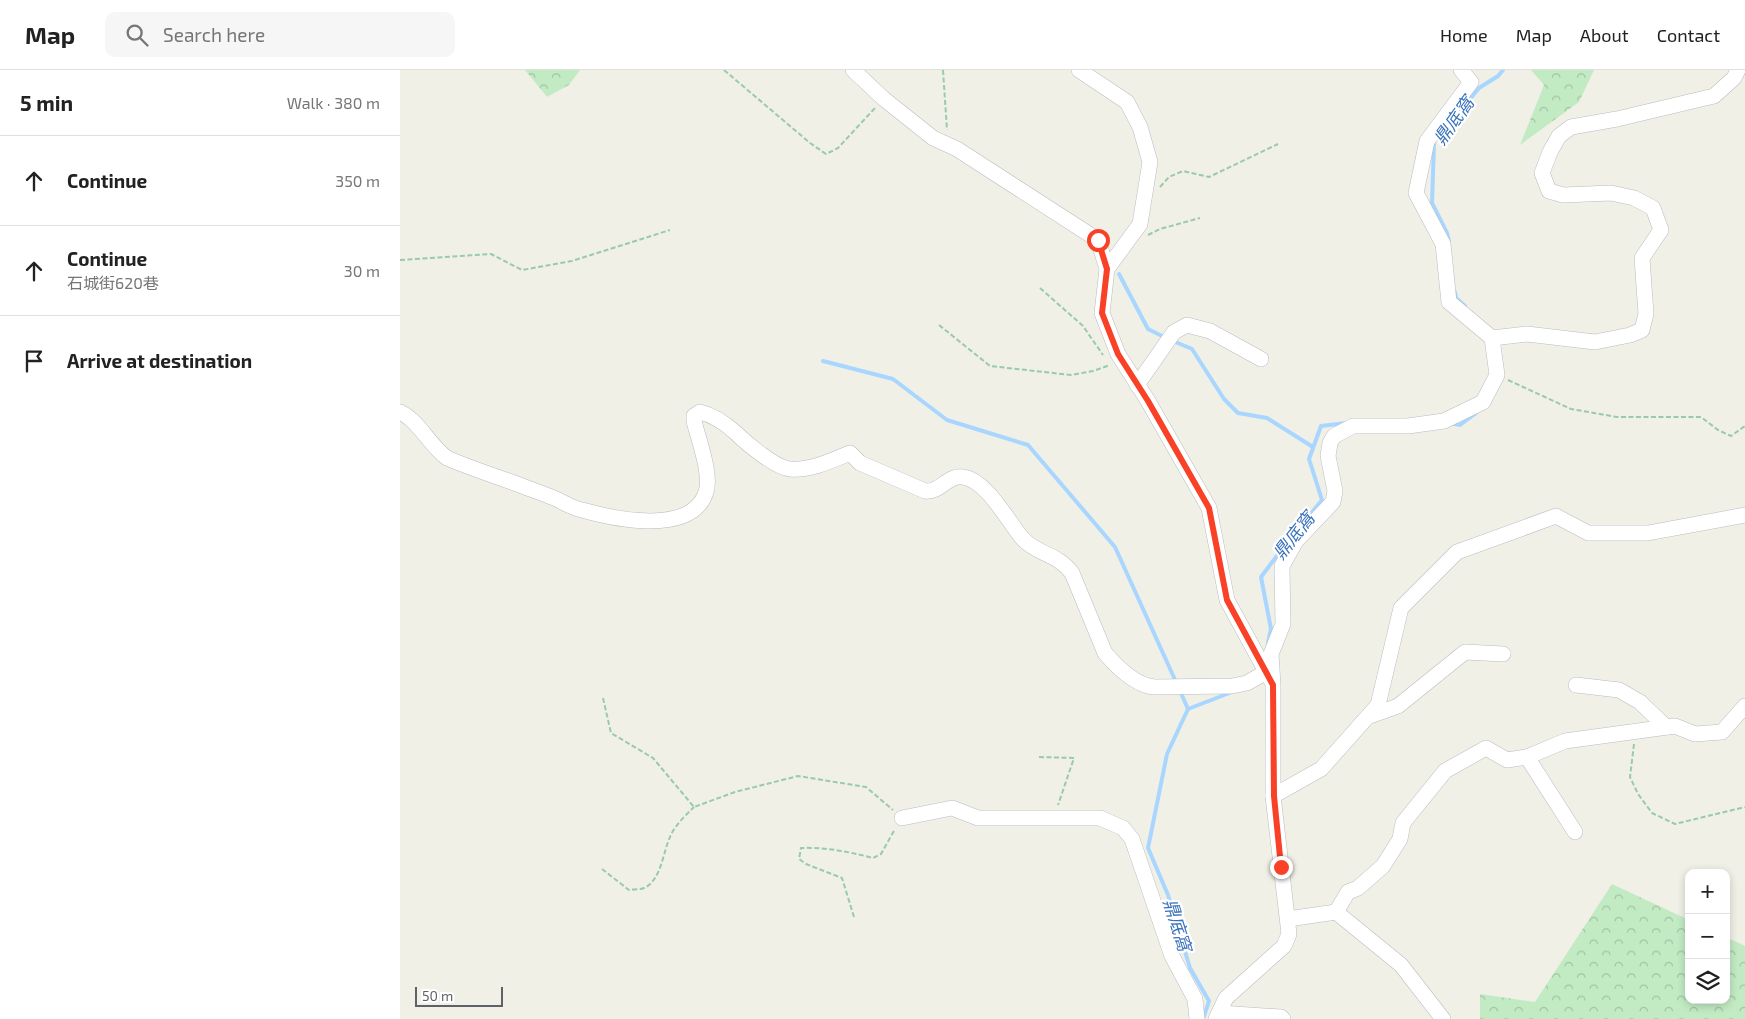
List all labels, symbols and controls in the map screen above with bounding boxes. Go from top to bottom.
search box [105,12,455,57]
text: Map [25,20,75,49]
icon: search [123,21,151,49]
text: Search here [163,23,265,46]
text: Home [1440,24,1488,46]
text: Map [1516,24,1552,46]
text: About [1580,24,1629,46]
text: Contact [1657,24,1720,46]
text: 5 min [20,90,73,115]
water label: 鼎底窩 [1428,90,1480,149]
text: Walk · 380 m [287,93,380,112]
icon: ahead [20,167,48,195]
text: Continue [67,169,147,192]
text: 350 m [335,171,380,190]
route start [1087,229,1110,252]
text: Continue [67,247,147,270]
icon: ahead [20,257,48,285]
text: 30 m [344,261,380,280]
text: 石城街620巷 [67,273,159,292]
icon: arrive [20,347,48,375]
text: Arrive at destination [67,349,252,372]
water label: 鼎底窩 [1268,505,1321,563]
route end [1270,856,1293,879]
map controls [1685,869,1730,1004]
button: + [1685,869,1730,914]
water label: 鼎底窩 [1160,896,1197,957]
button: − [1685,914,1730,959]
button: layers [1685,959,1730,1004]
scale bar [415,984,502,1007]
text: 50 m [422,987,453,1004]

